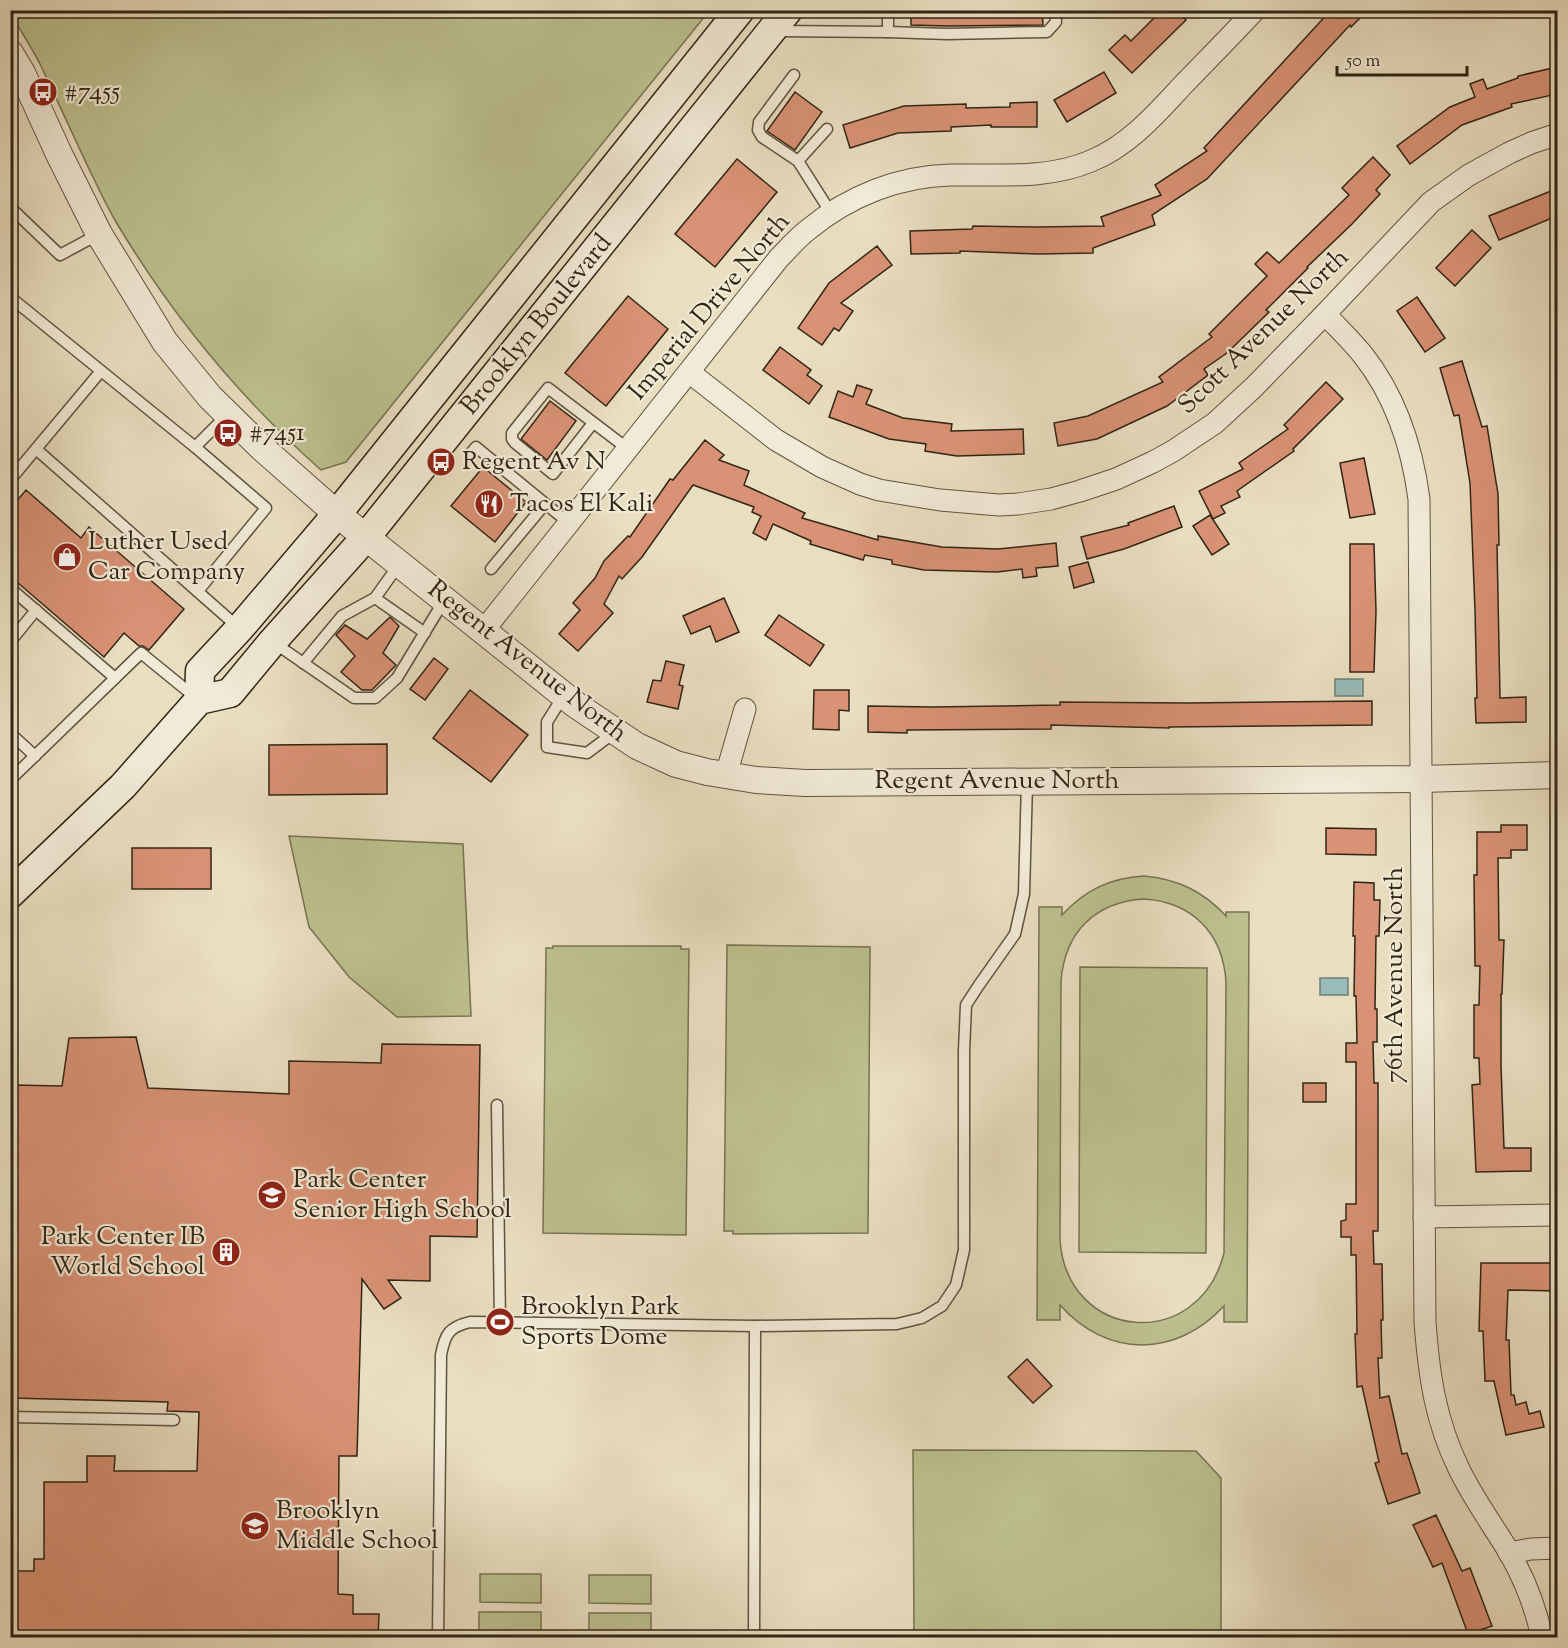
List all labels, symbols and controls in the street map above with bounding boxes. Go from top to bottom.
scale bar [1337,39,1468,77]
text: 50 m [1345,49,1381,75]
place label: #7455 [64,74,120,111]
bus stop icon: #7455 [27,76,59,108]
street label: Imperial Drive North [620,205,800,409]
street label: Brooklyn Boulevard [452,226,622,423]
street label: Scott Avenue North [1170,240,1358,424]
place label: #7451 [249,415,305,452]
bus stop icon: #7451 [212,417,244,449]
place label: Regent Av N [462,444,606,481]
bus stop icon: Regent Av N [425,446,457,478]
place label: Tacos El Kali [510,486,653,523]
restaurant icon: Tacos El Kali [473,488,505,520]
place label: Luther Used Car Company [88,524,245,591]
shop icon: Luther Used Car Company [51,541,83,573]
street label: Regent Avenue North [419,572,635,752]
street label: Regent Avenue North [874,763,1120,800]
street label: 76th Avenue North [1377,867,1414,1083]
place label: Park Center Senior High School [293,1162,512,1229]
school or university icon: Park Center Senior High School [256,1179,288,1211]
place label: Park Center IB World School [41,1219,205,1286]
building icon: Park Center IB World School [210,1236,242,1268]
place label: Brooklyn Park Sports Dome [521,1289,680,1356]
sports icon: Brooklyn Park Sports Dome [484,1306,516,1338]
place label: Brooklyn Middle School [276,1493,439,1560]
school or university icon: Brooklyn Middle School [239,1510,271,1542]

